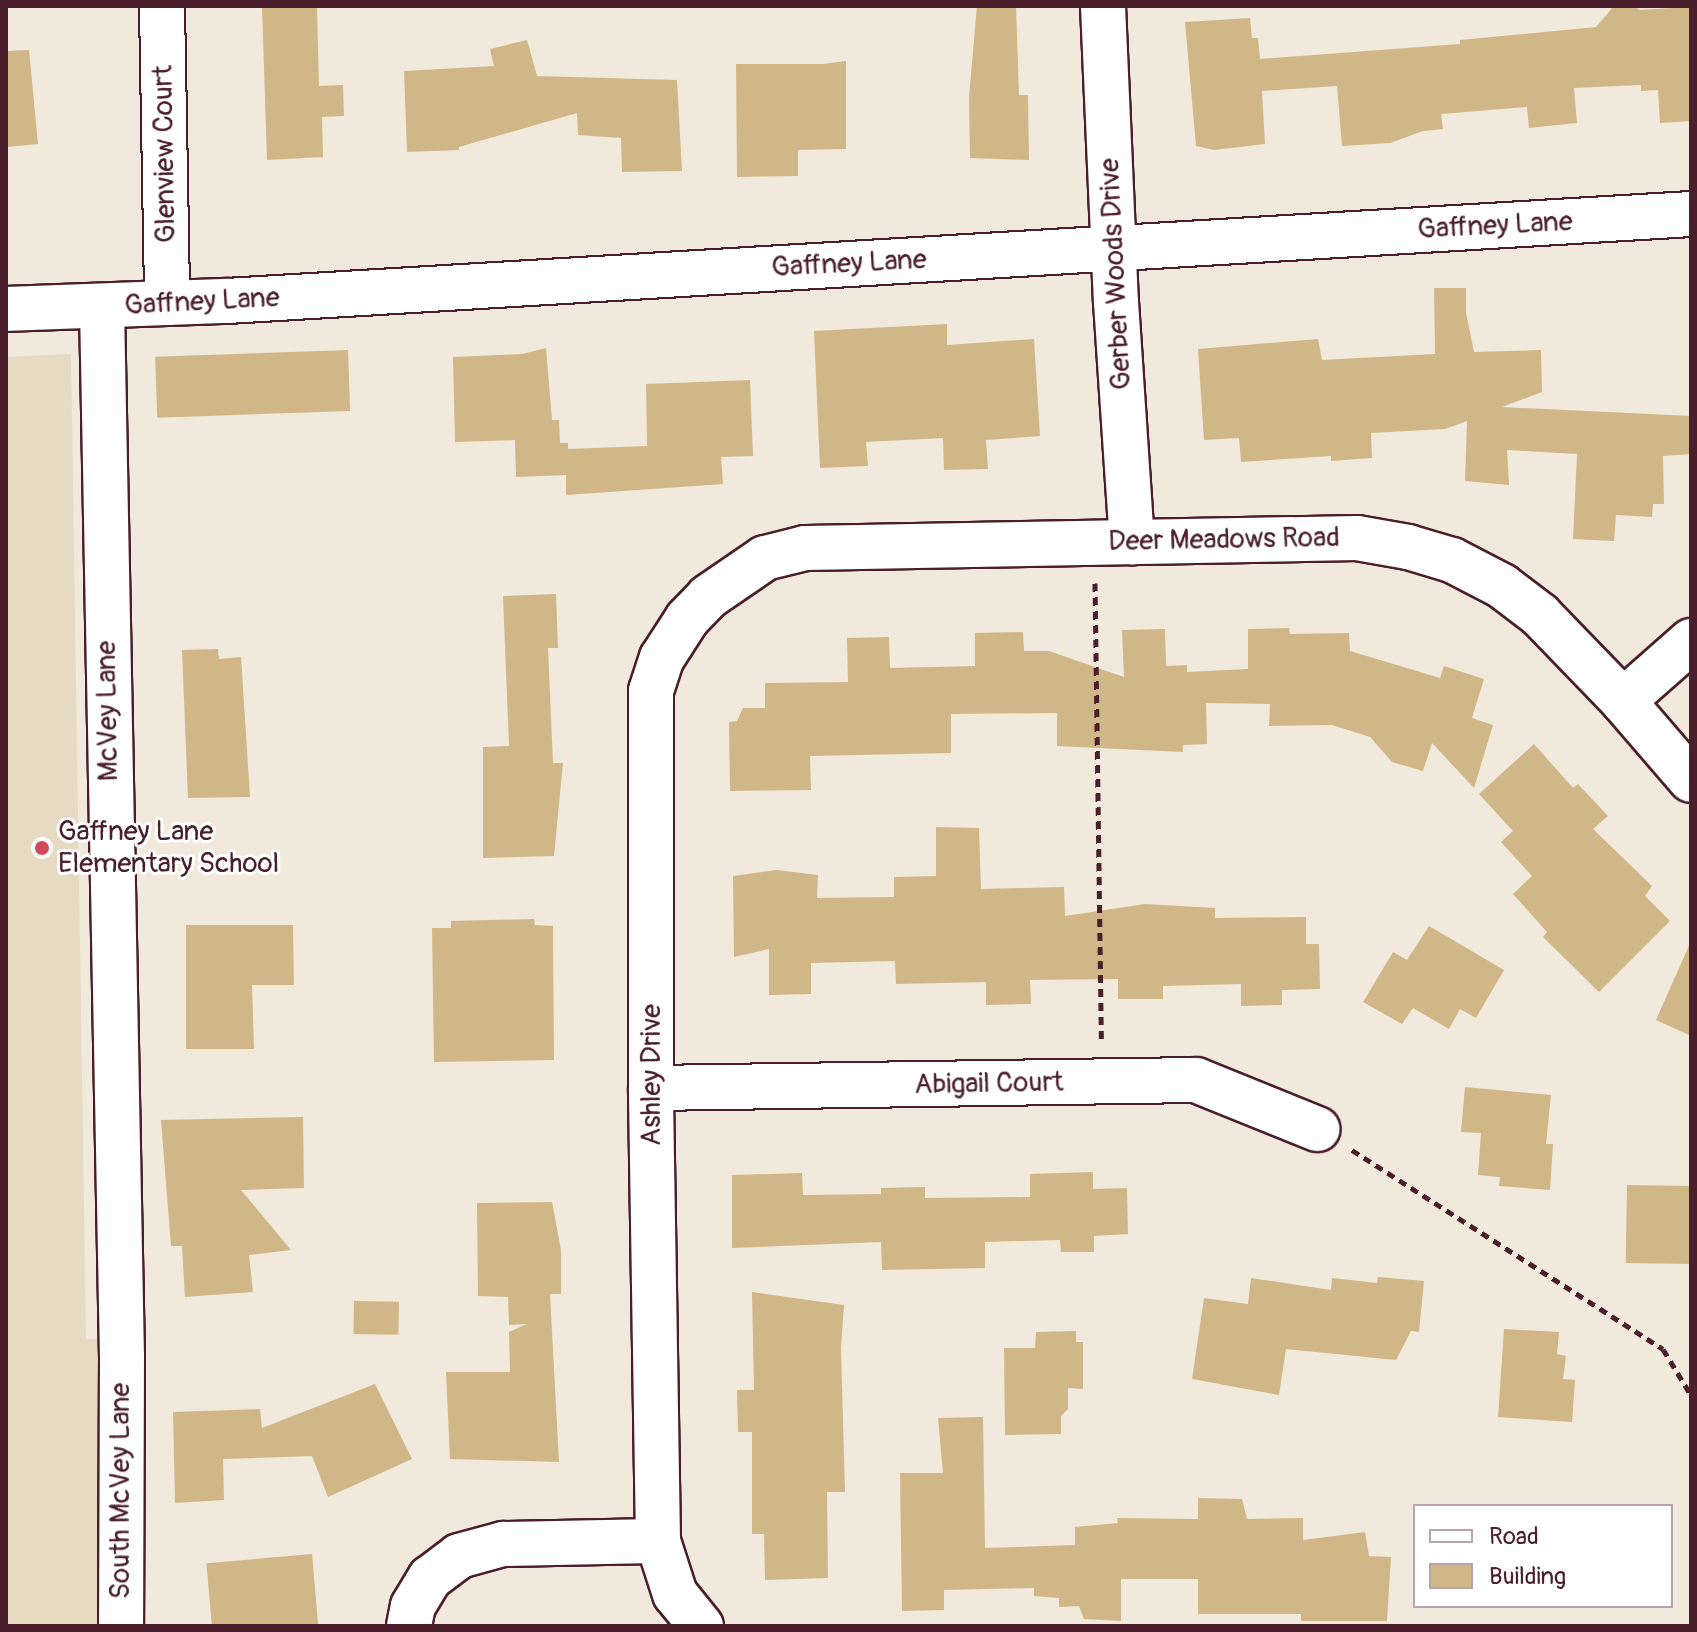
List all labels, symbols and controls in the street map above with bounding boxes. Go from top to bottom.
street label: Glenview Court [147,65,183,243]
street label: Gerber Woods Drive [1093,157,1139,391]
street label: Gaffney Lane [1417,205,1573,247]
street label: Gaffney Lane [771,243,927,285]
street label: Gaffney Lane [124,281,280,323]
street label: Deer Meadows Road [1108,521,1340,559]
street label: McVey Lane [90,640,126,782]
place label: Gaffney Lane Elementary School [58,815,279,881]
marker: Gaffney Lane Elementary School [33,839,51,857]
street label: Ashley Drive [635,1004,669,1146]
street label: Abigail Court [914,1066,1064,1102]
street label: South McVey Lane [104,1383,138,1599]
legend [1413,1504,1673,1608]
text: Road [1489,1522,1539,1551]
text: Building [1489,1562,1566,1591]

